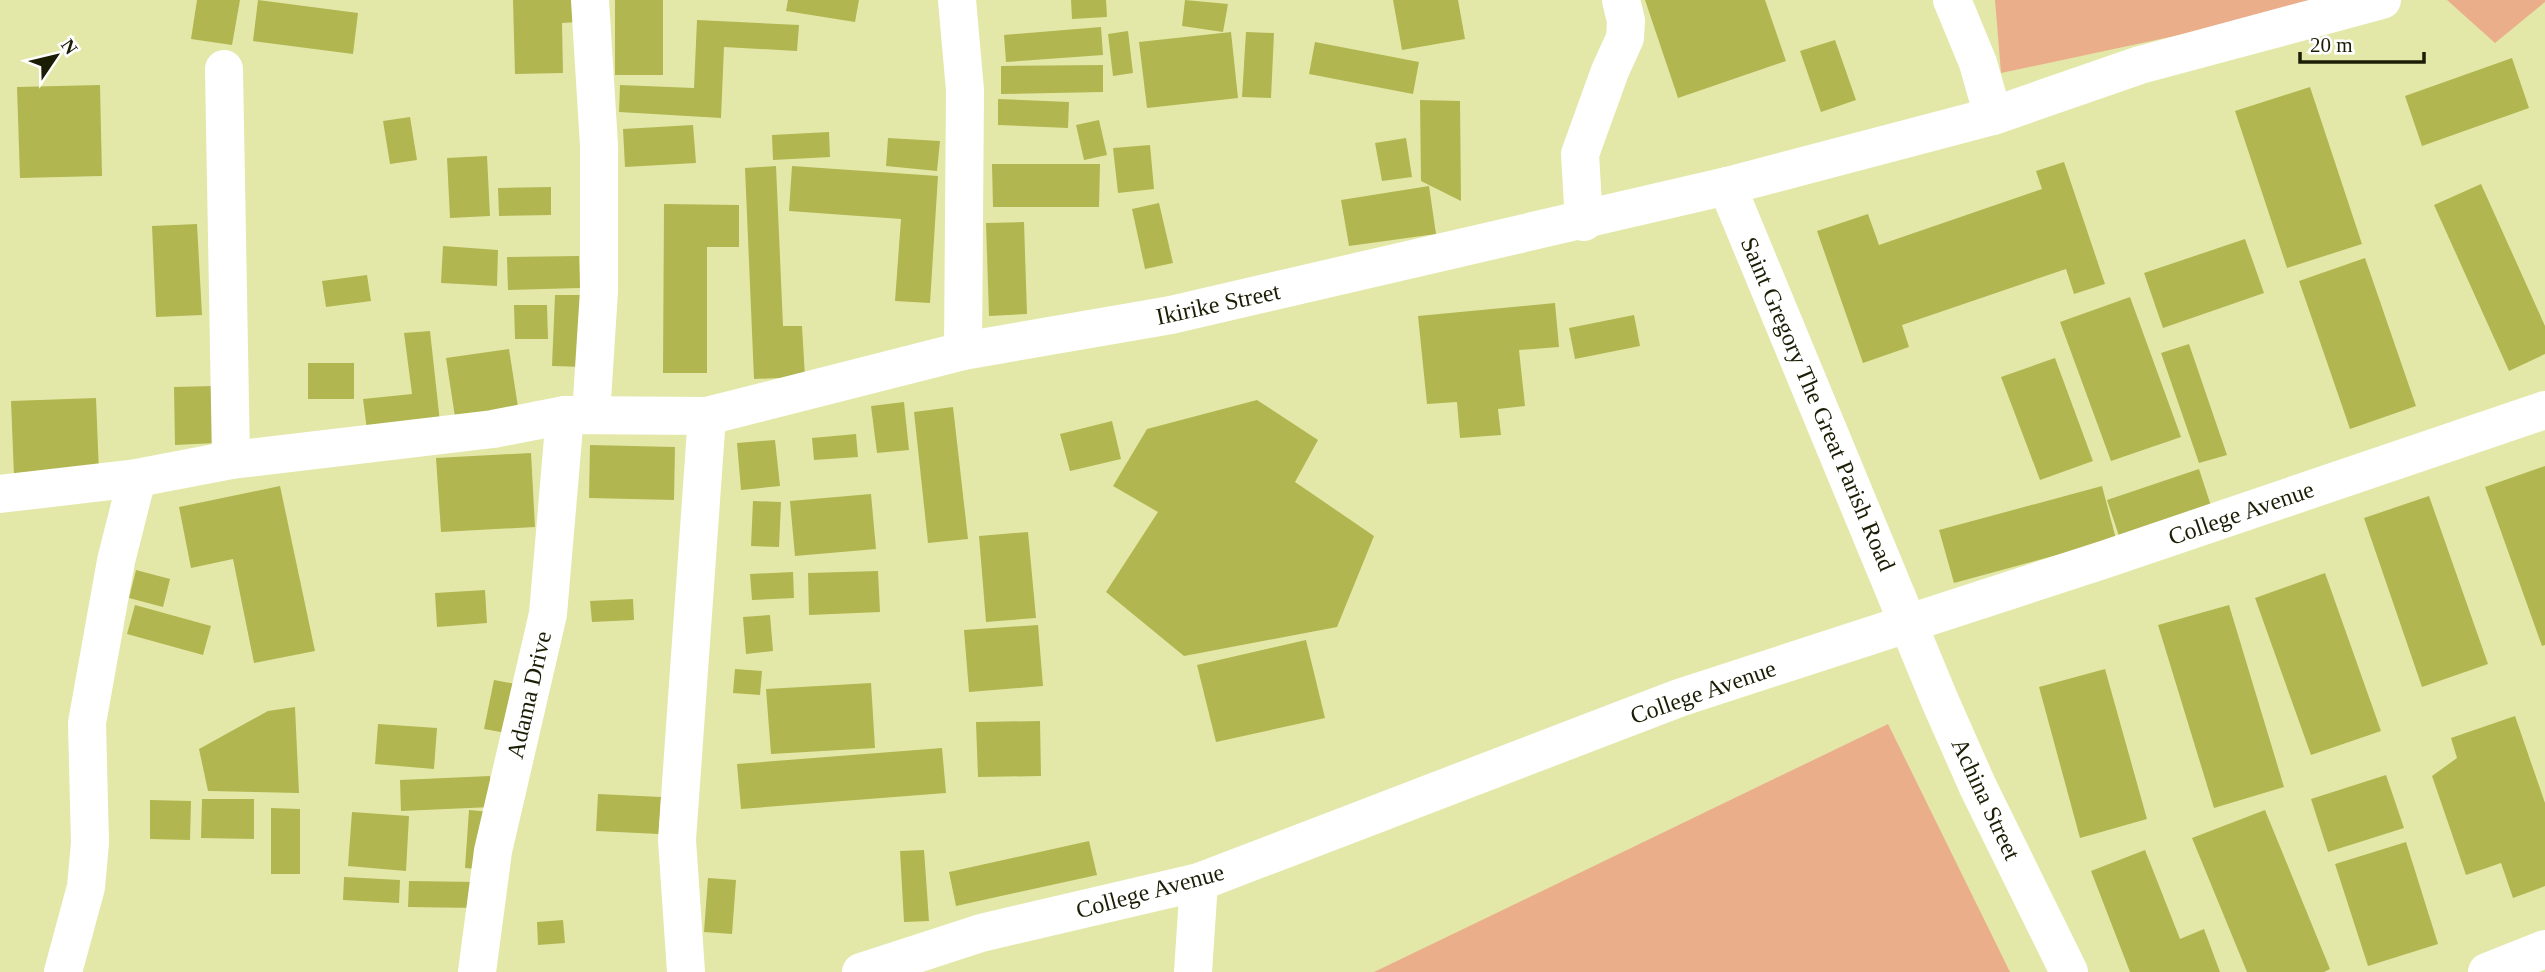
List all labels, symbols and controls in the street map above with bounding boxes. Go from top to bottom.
north arrow [21,21,91,91]
scale bar [2300,21,2424,65]
text: 20 m [2310,33,2353,57]
text: N [57,35,82,58]
street label: Saint Gregory The Great Parish Road [1736,233,1900,575]
street label: Ikirike Street [1154,278,1283,330]
street label: College Avenue [2165,476,2317,550]
street label: Adama Drive [502,629,556,761]
street label: College Avenue [1627,655,1779,729]
street label: Achina Street [1946,734,2026,864]
street label: College Avenue [1073,859,1227,923]

